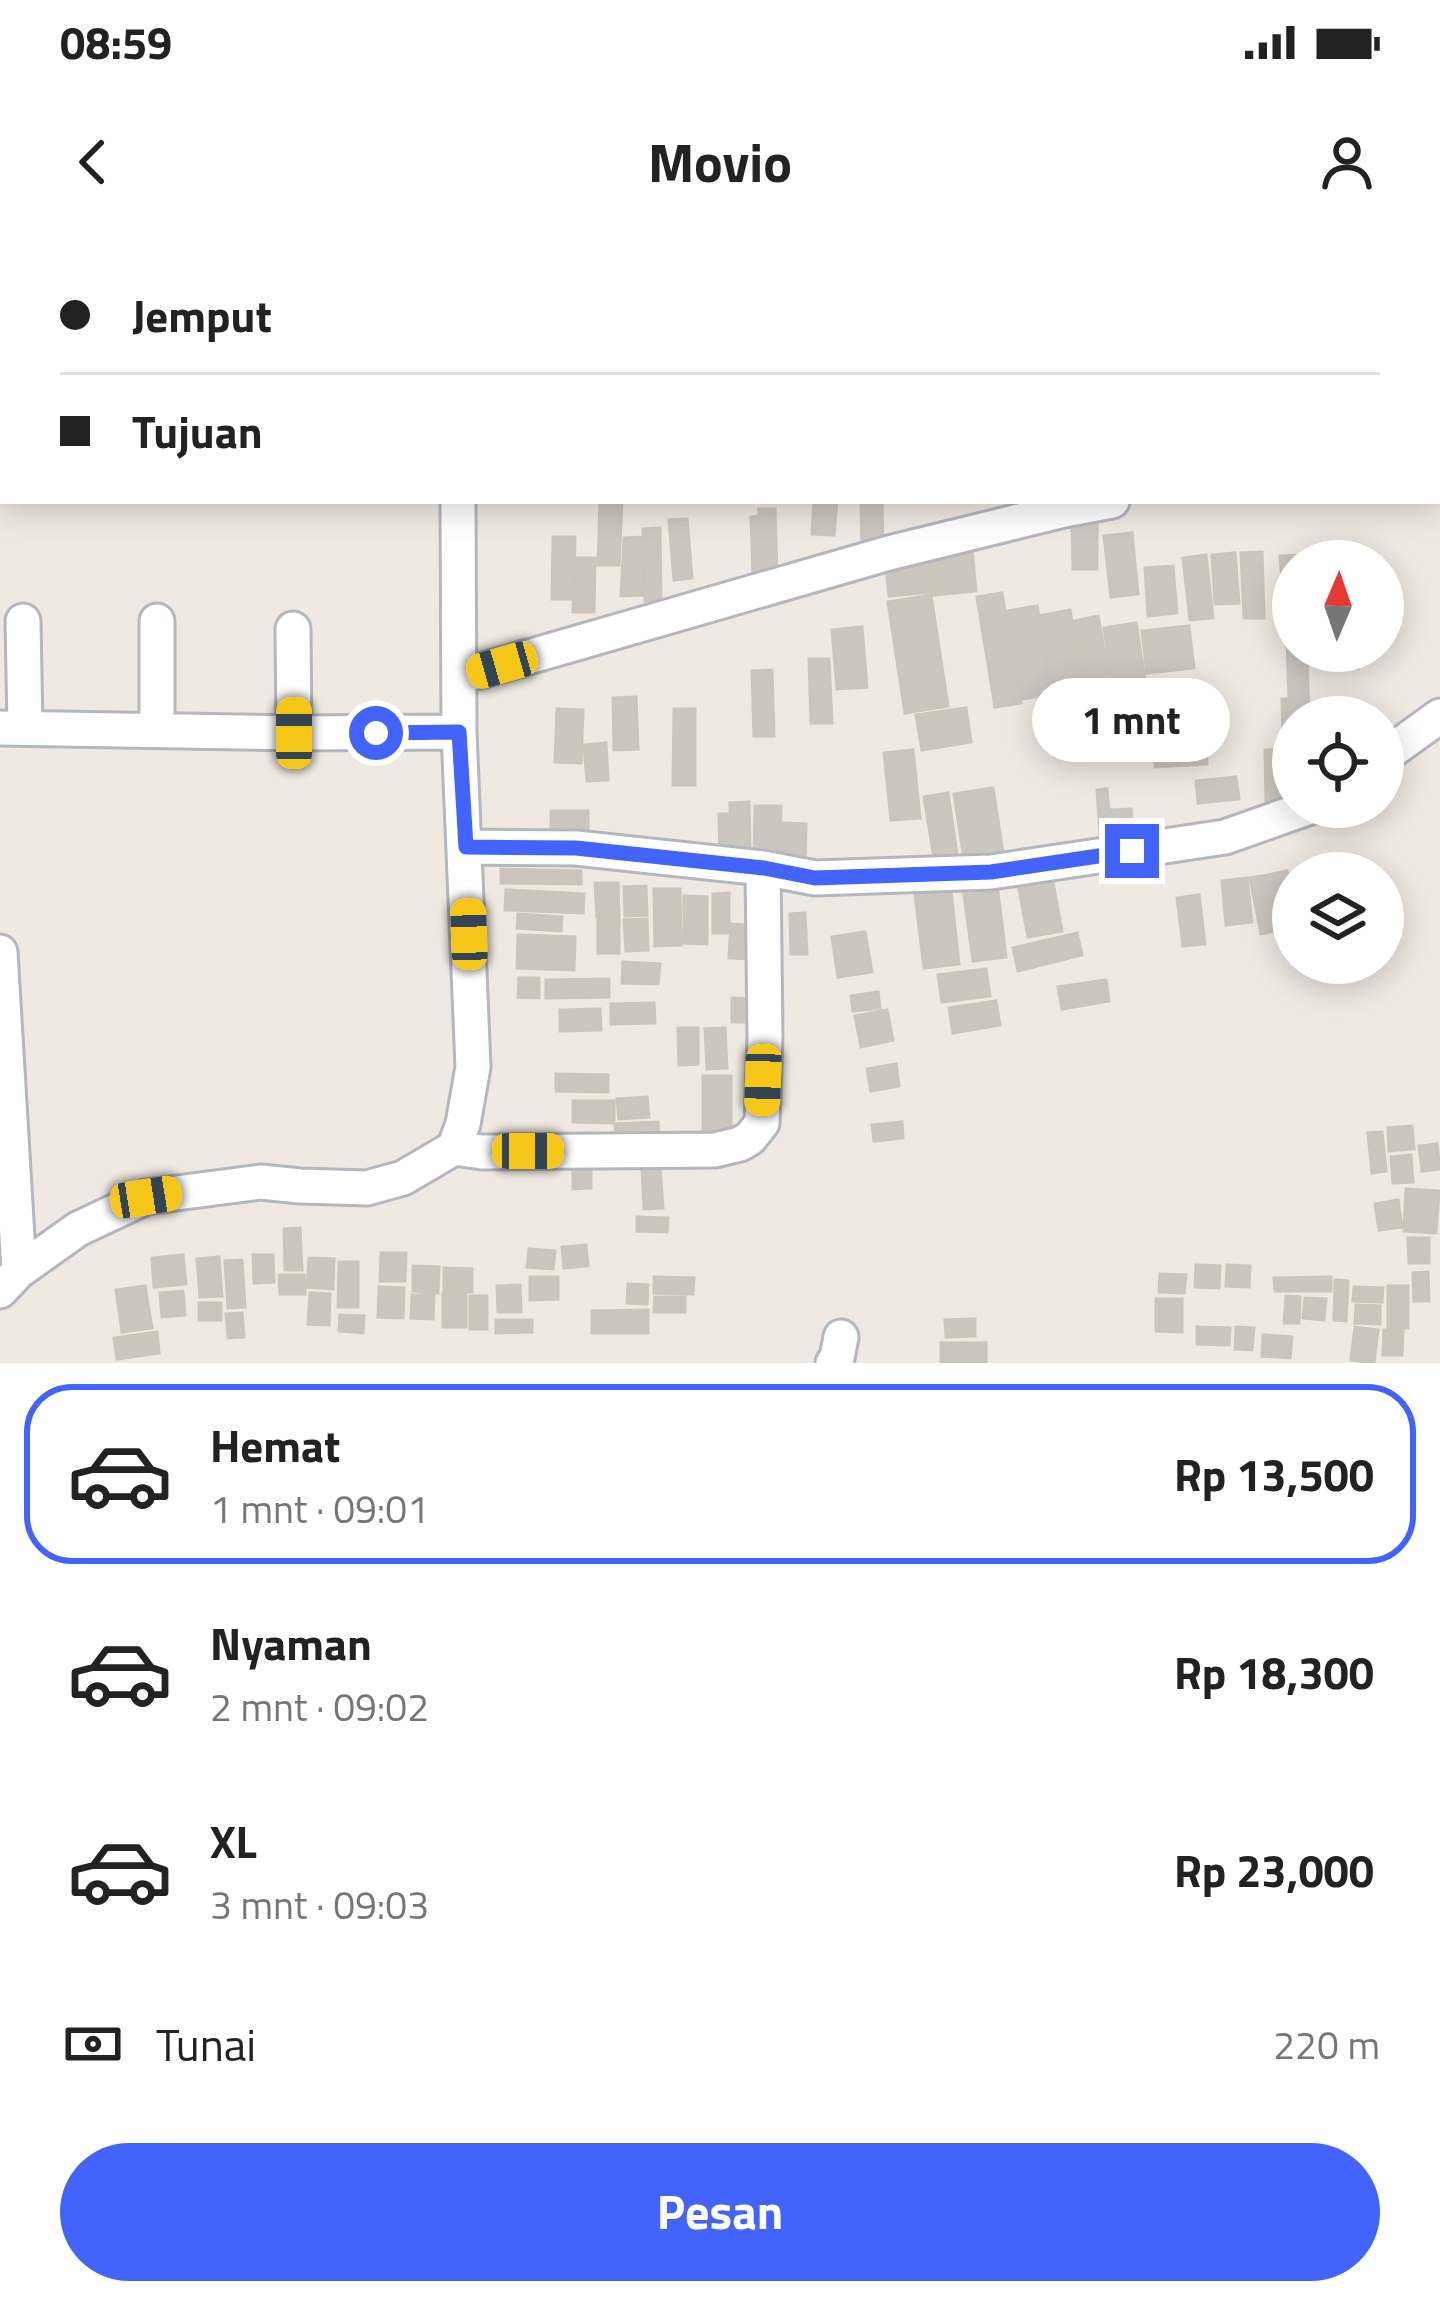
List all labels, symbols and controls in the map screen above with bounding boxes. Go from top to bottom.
text: 08:59 [60,8,172,76]
text: Movio [648,121,792,203]
icon: back [60,129,126,195]
icon: person [1314,129,1380,195]
text: Jemput [132,281,272,349]
text: Tujuan [132,397,263,465]
north arrow [1272,540,1404,672]
map controls [1272,540,1404,984]
car [462,638,542,692]
callout: 1 mnt [1033,677,1231,761]
text: 1 mnt [1082,690,1180,749]
button: locate [1272,696,1404,828]
car [276,697,312,769]
route start [349,706,403,760]
route end [1105,824,1159,878]
button: layers [1272,852,1404,984]
car [450,897,488,971]
car [744,1043,782,1117]
car [492,1133,564,1169]
car [108,1174,184,1220]
text: Hemat [210,1411,340,1479]
icon: car [66,1420,174,1528]
text: Rp 13,500 [1174,1440,1374,1508]
text: 1 mnt · 09:01 [210,1479,429,1538]
text: Nyaman [210,1609,372,1677]
icon: car [66,1618,174,1726]
text: Rp 18,300 [1174,1638,1374,1706]
text: 2 mnt · 09:02 [210,1677,429,1736]
text: XL [210,1807,257,1875]
icon: car [66,1816,174,1924]
text: Rp 23,000 [1174,1836,1374,1904]
text: 3 mnt · 09:03 [210,1875,429,1934]
text: Tunai [156,2010,256,2078]
icon: cash [60,2011,126,2077]
text: 220 m [1273,2015,1380,2074]
button: Pesan [60,2143,1380,2281]

